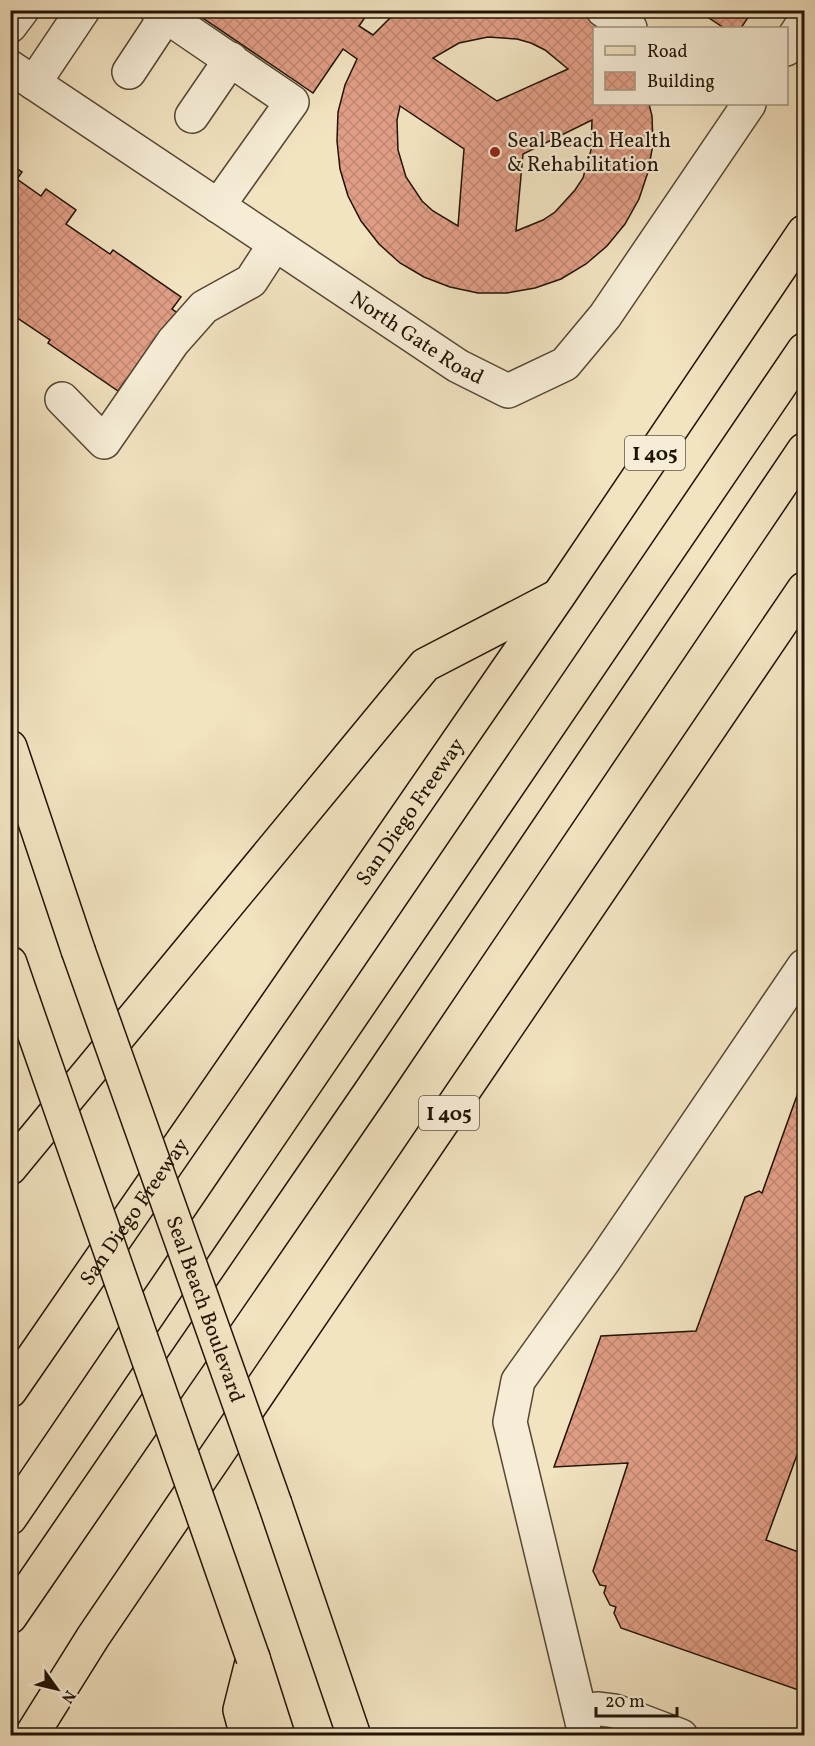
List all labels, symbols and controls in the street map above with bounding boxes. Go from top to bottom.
legend [593,27,788,105]
text: Road [647,40,688,65]
text: Building [647,70,715,95]
place label: Seal Beach Health & Rehabilitation [507,127,671,180]
marker: Seal Beach Health & Rehabilitation [488,145,502,159]
street label: North Gate Road [344,285,488,393]
road number: I 405 [625,436,685,470]
street label: San Diego Freeway [350,732,473,892]
road number: I 405 [419,1096,479,1130]
street label: San Diego Freeway [74,1132,197,1292]
street label: Seal Beach Boulevard [158,1212,251,1407]
north arrow [27,1659,87,1719]
scale bar [596,1680,677,1718]
text: N [55,1685,80,1708]
text: 20 m [605,1690,645,1715]

